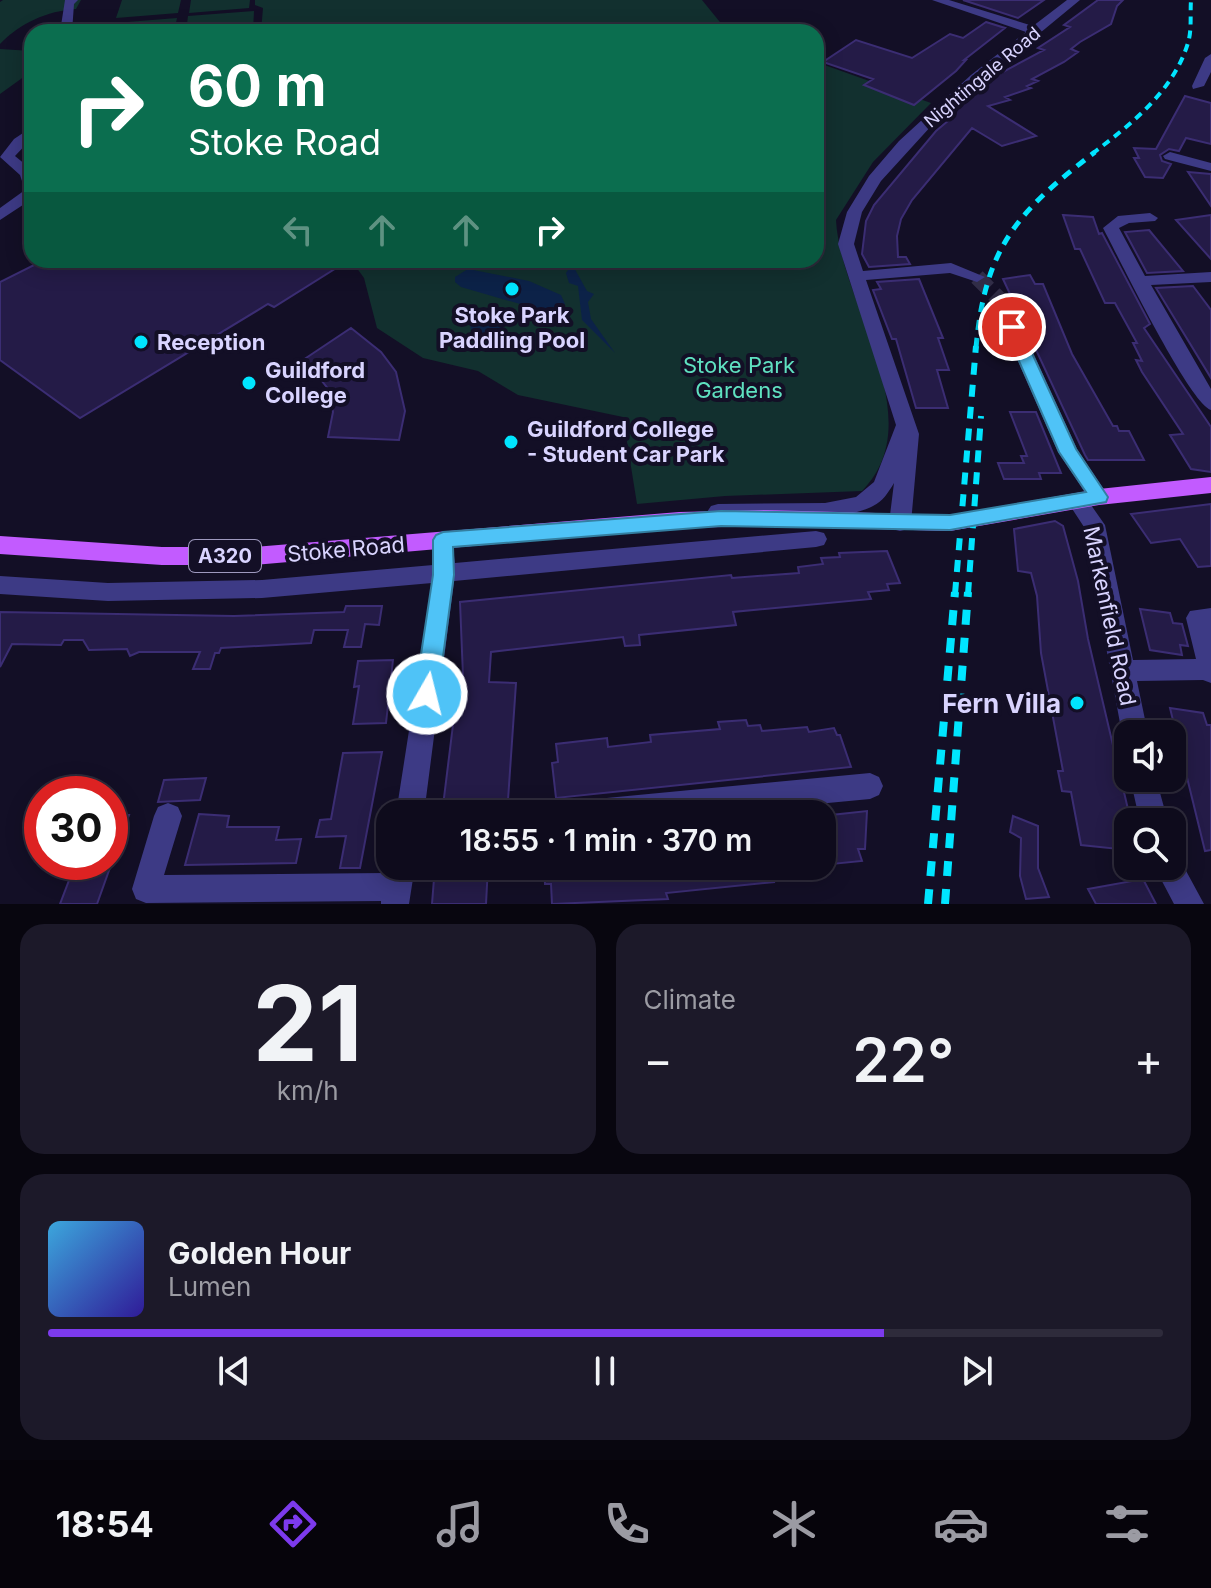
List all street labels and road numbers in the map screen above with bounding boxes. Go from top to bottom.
street label: Nightingale Road [920,22,1044,132]
street label: Markenfield Road [1078,524,1142,708]
street label: Stoke Road [286,531,406,567]
road number: A320 [189,540,261,572]

